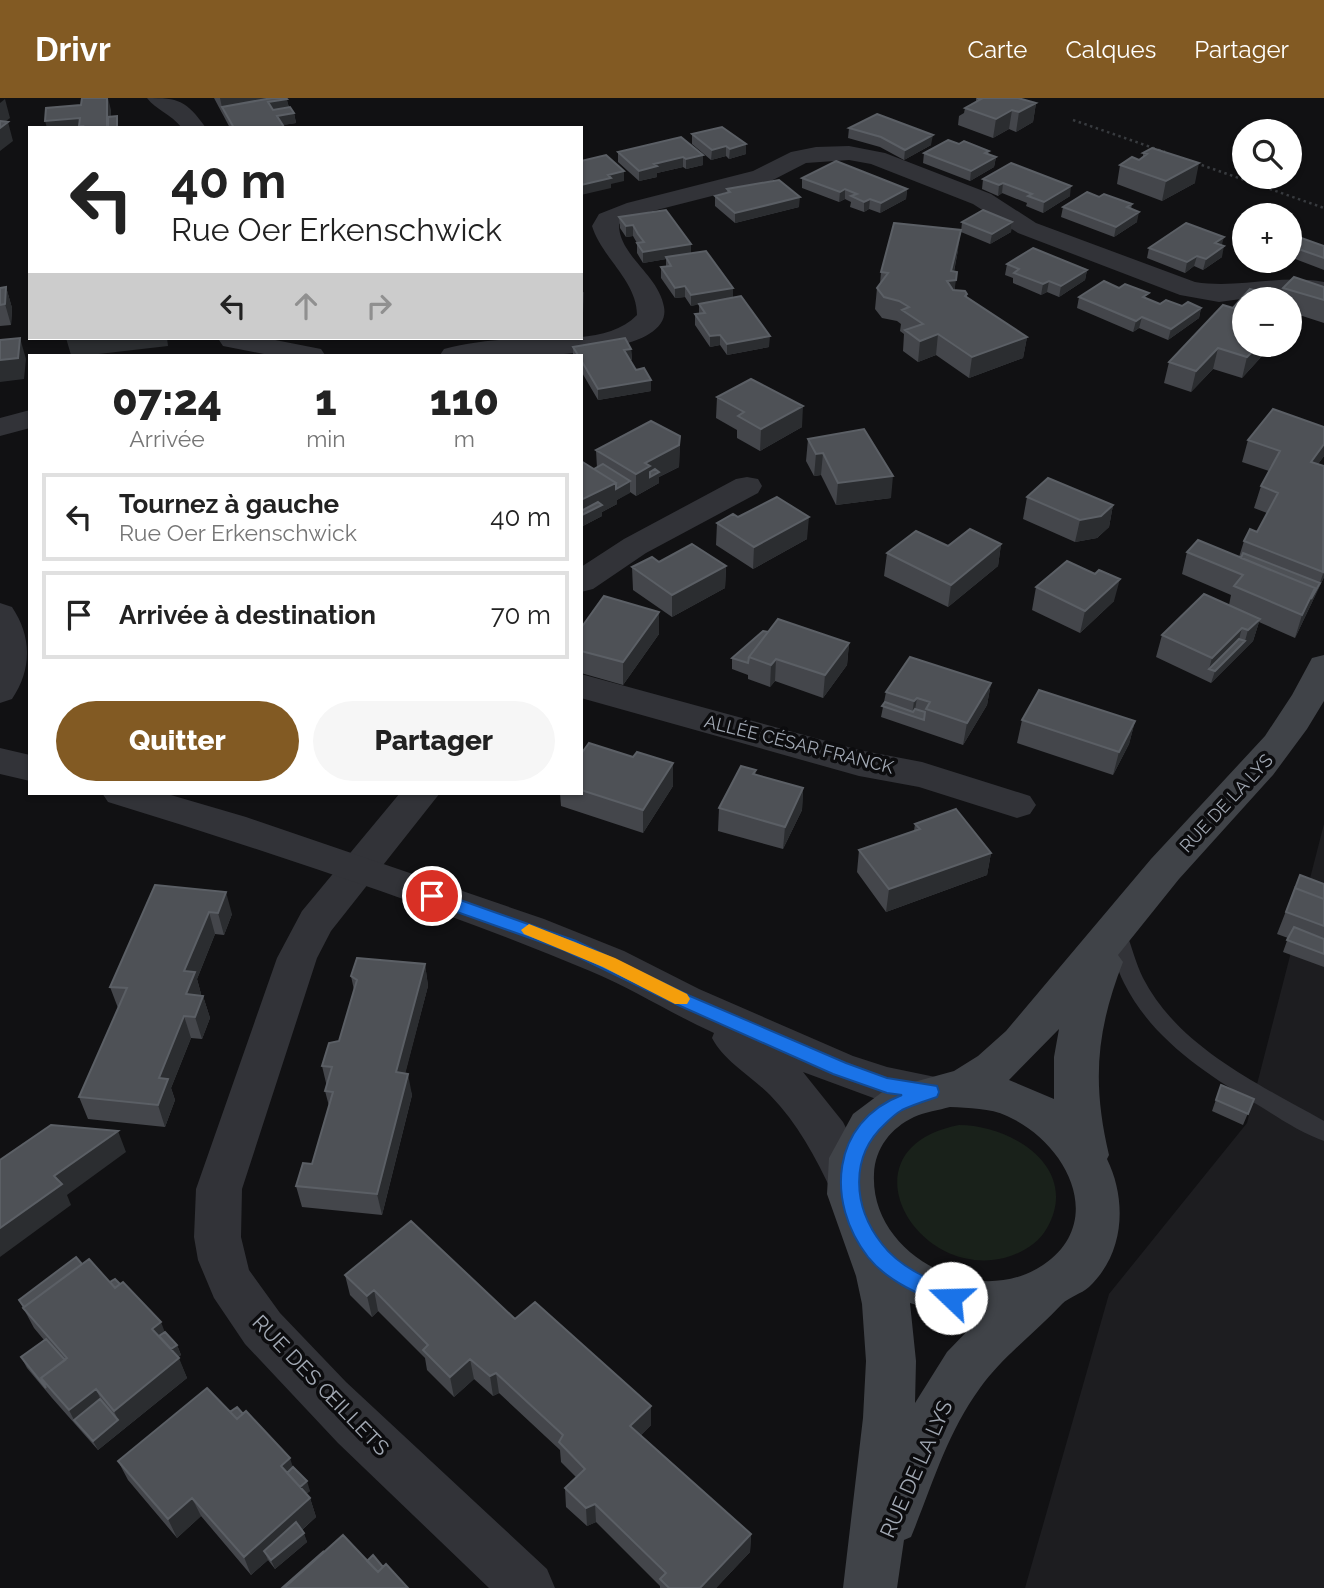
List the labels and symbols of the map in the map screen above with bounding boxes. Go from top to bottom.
street label: ALLÉE CÉSAR FRANCK [702,709,896,778]
street label: RUE DE LA LYS [1175,749,1277,856]
pin [402,866,462,926]
position arrow [914,1261,988,1335]
street label: RUE DES ŒILLETS [247,1309,395,1461]
street label: RUE DE LA LYS [875,1396,958,1542]

